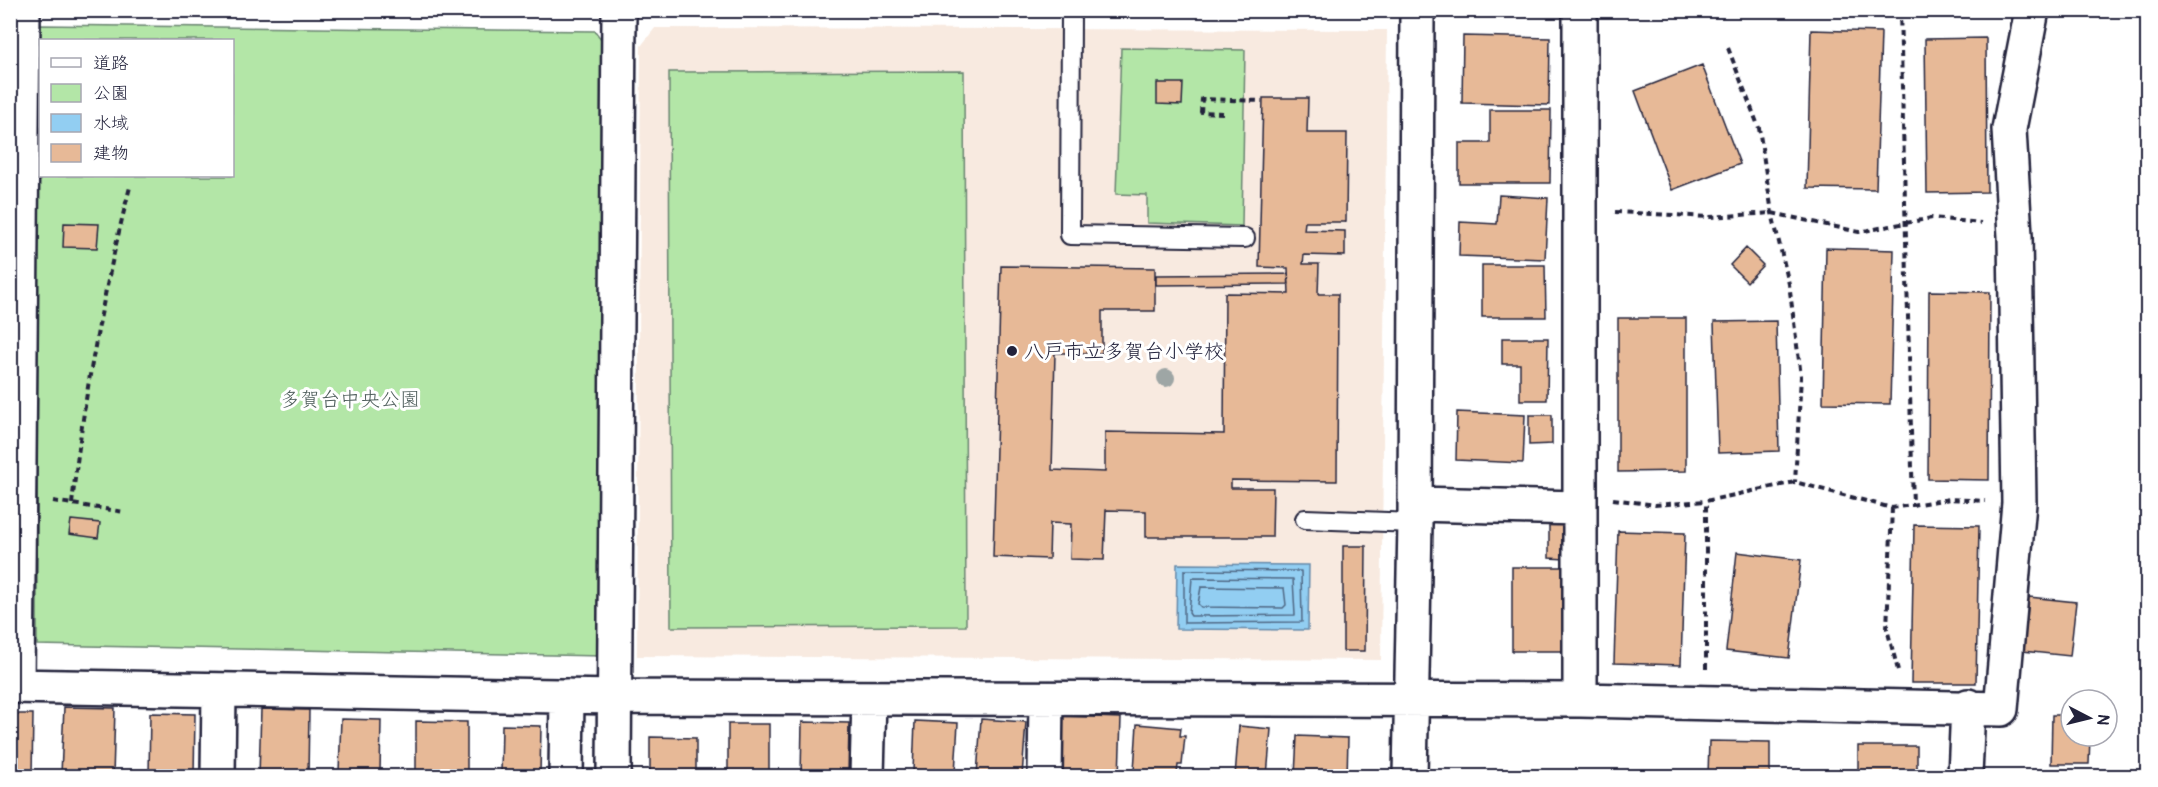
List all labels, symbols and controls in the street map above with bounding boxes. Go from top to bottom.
legend [39,39,234,177]
text: 道路 [93,52,129,75]
text: 公園 [93,82,129,105]
text: 水域 [93,112,129,135]
text: 建物 [93,142,129,165]
place label: 八戸市立多賀台小学校 [1024,339,1224,364]
marker: 八戸市立多賀台小学校 [1005,344,1019,358]
park label: 多賀台中央公園 [280,387,420,412]
north arrow [2059,688,2119,748]
text: N [2092,713,2113,726]

